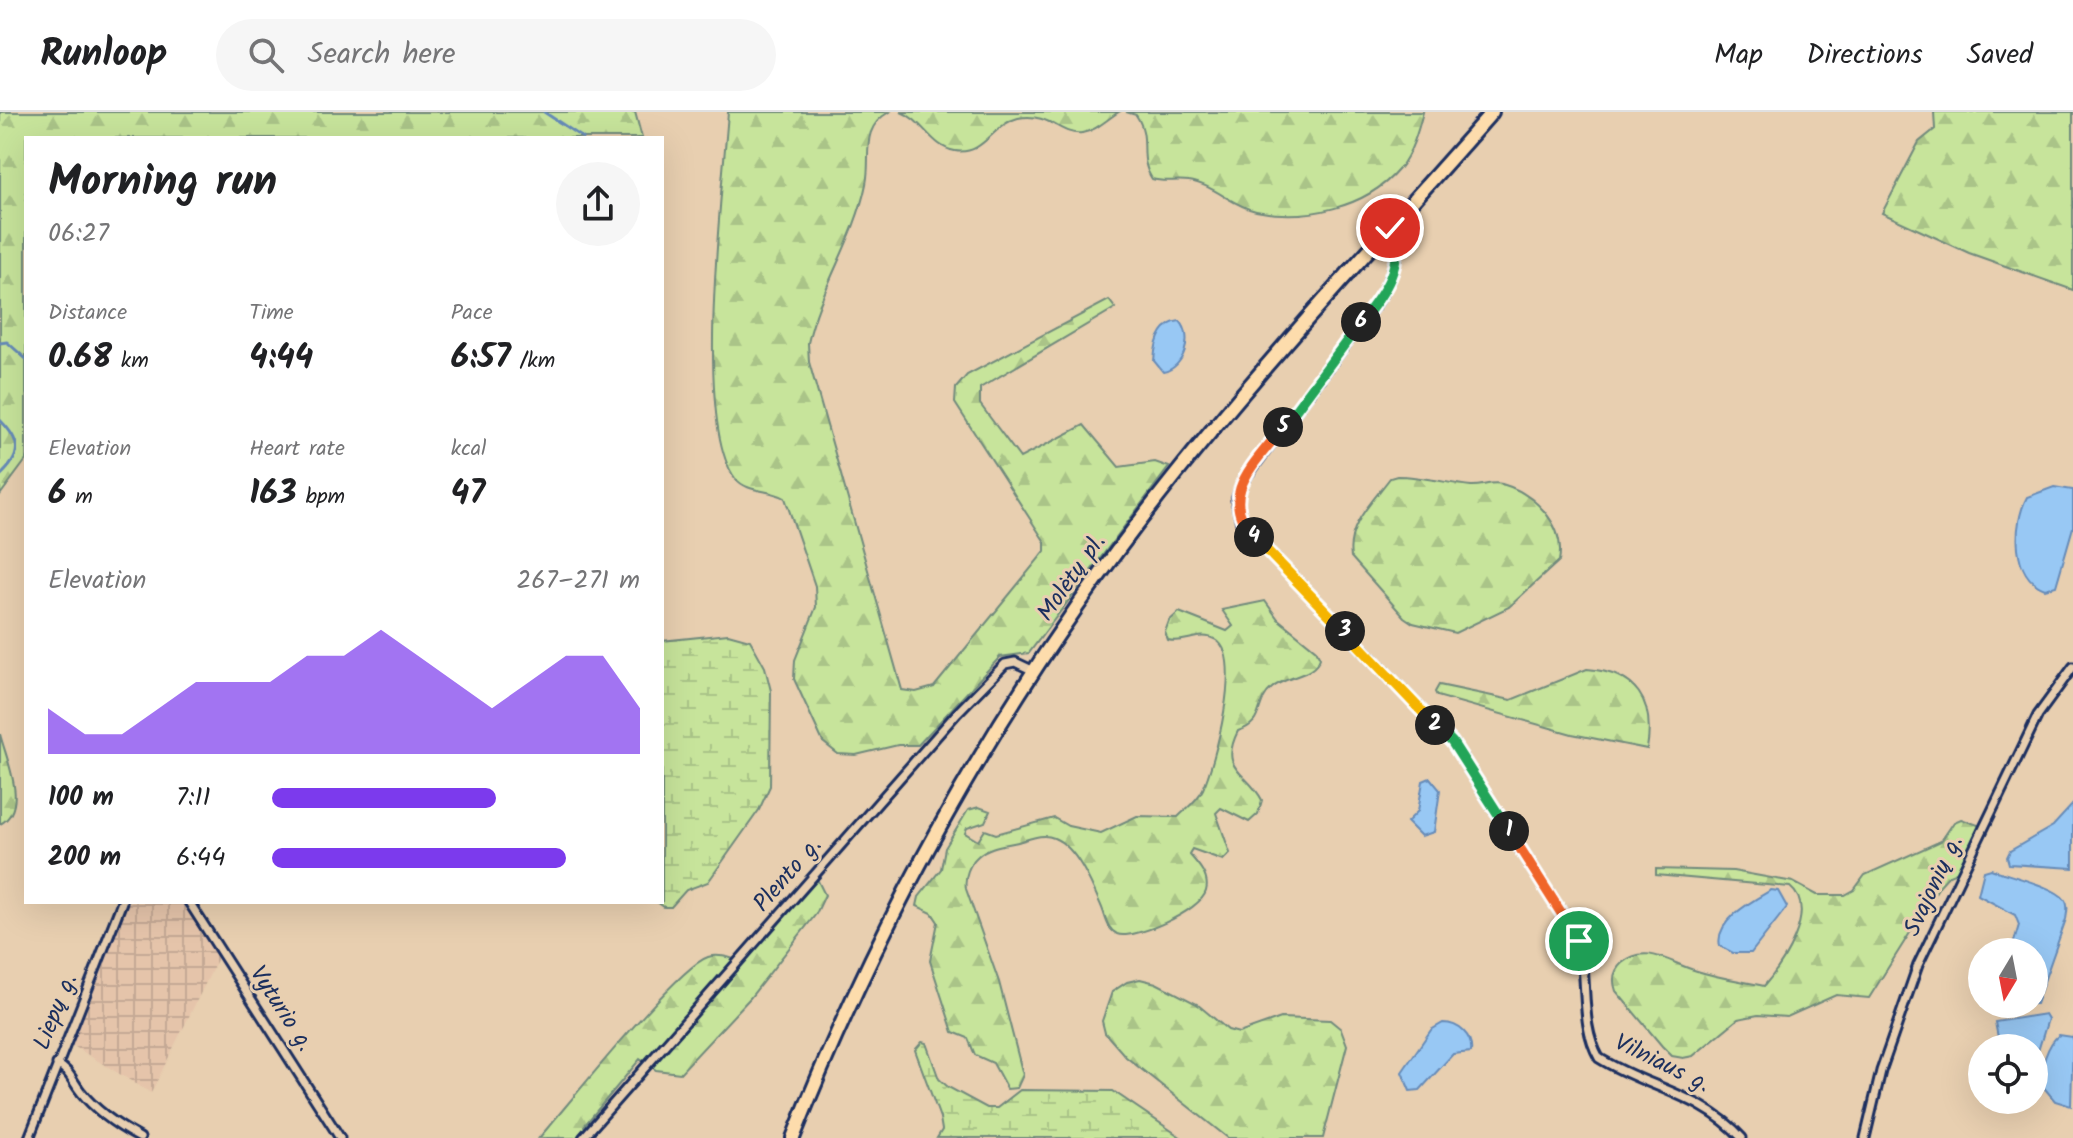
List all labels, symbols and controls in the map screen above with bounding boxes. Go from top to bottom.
search box [216,19,776,91]
text: Runloop [40,25,168,85]
text: Search here [308,31,455,79]
icon: search [244,33,288,77]
text: Map [1714,33,1763,78]
text: Directions [1807,33,1923,78]
text: Saved [1967,33,2033,78]
text: Morning run [48,148,277,218]
button: share [556,162,640,246]
pin [1356,194,1424,262]
icon: check [1368,206,1412,250]
text: 06:27 [48,213,109,255]
text: Distance [48,296,127,331]
text: Time [249,296,294,331]
text: Pace [451,296,493,331]
pin: 6 [1341,302,1381,342]
text: 6 [1355,304,1367,339]
text: 0.68 [48,331,112,385]
text: 4:44 [249,331,313,385]
text: 6:57 [451,331,511,385]
text: km [112,344,149,379]
text: /km [511,344,555,379]
pin: 5 [1263,407,1303,447]
text: 5 [1277,409,1289,444]
text: Elevation [48,432,131,467]
text: Heart rate [249,432,345,467]
text: kcal [451,432,486,467]
text: 6 [48,467,66,521]
text: 163 [249,467,297,521]
text: 47 [451,467,485,521]
text: m [66,480,93,515]
text: bpm [297,480,345,515]
pin: 4 [1234,517,1274,557]
text: 4 [1248,519,1260,554]
street label: Molėtų pl. [1027,526,1117,630]
text: Elevation [48,560,146,602]
text: 267–271 m [516,560,640,602]
pin: 3 [1325,611,1365,651]
text: 3 [1339,613,1351,648]
pin: 2 [1415,705,1455,745]
text: 2 [1429,707,1441,742]
text: 100 m [48,777,114,819]
text: 7:11 [176,777,211,819]
pin: 1 [1489,811,1529,851]
text: 1 [1506,813,1512,848]
street label: Plento g. [744,828,832,922]
street label: Svajonių g. [1894,829,1974,943]
text: 200 m [48,837,121,879]
text: 6:44 [176,837,226,879]
pin [1545,907,1613,975]
icon: arrive [1557,919,1601,963]
north arrow [1968,938,2048,1018]
map controls [1968,938,2048,1114]
street label: Vyturio g. [238,958,324,1060]
street label: Liepų g. [23,968,89,1056]
street label: Vilniaus g. [1607,1024,1717,1104]
button: locate [1968,1034,2048,1114]

